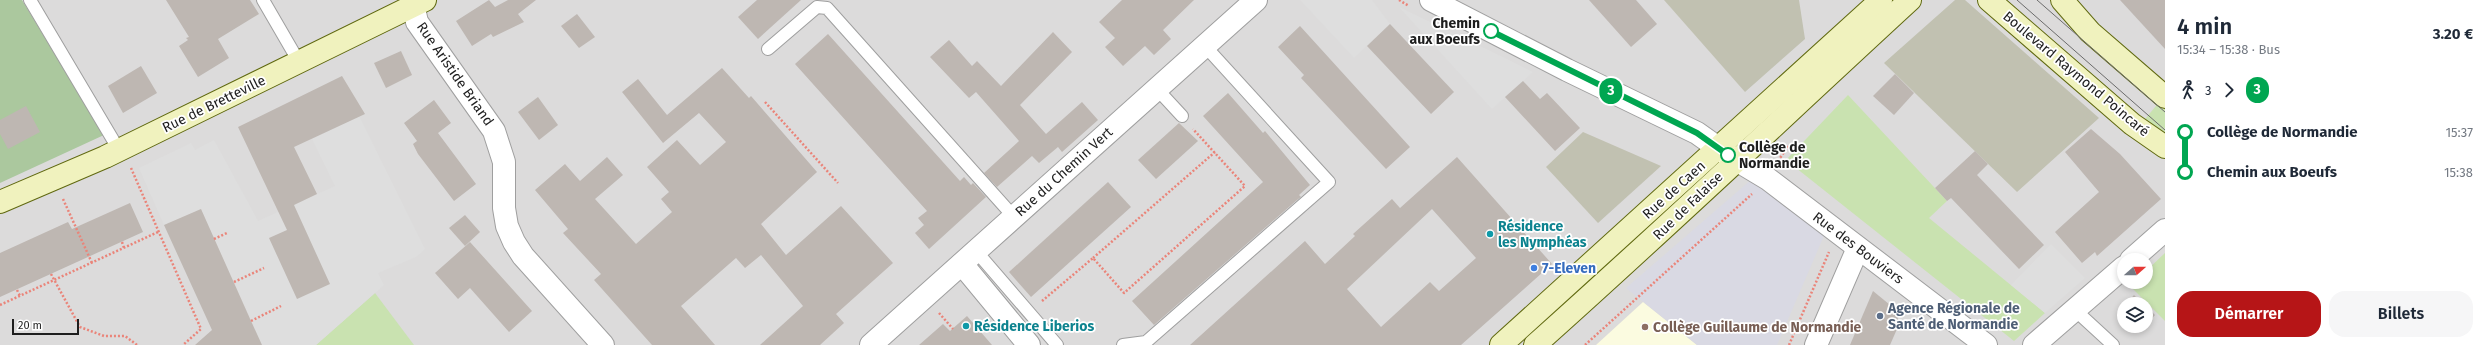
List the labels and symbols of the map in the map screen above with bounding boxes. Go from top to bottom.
street label: Boulevard Raymond Poincaré [1999,8,2153,140]
place label: Chemin aux Boeufs [1410,15,1480,48]
street label: Rue Aristide Briand [413,19,497,129]
marker: Chemin aux Boeufs [1483,23,1499,39]
street label: Rue de Bretteville [160,72,268,136]
line badge: 3 [1598,78,1624,104]
street label: Rue du Chemin Vert [1012,123,1117,220]
place label: Collège de Normandie [1739,139,1810,172]
marker: Collège de Normandie [1720,147,1736,163]
street label: Rue de Caen [1639,157,1709,223]
street label: Rue de Falaise [1649,168,1727,244]
street label: Rue des Bouviers [1809,208,1907,288]
place label: Résidence les Nymphéas [1498,218,1587,251]
marker: Résidence les Nymphéas [1485,229,1495,239]
north arrow [2117,253,2153,289]
place label: 7-Eleven [1542,260,1596,277]
marker: 7-Eleven [1529,263,1539,273]
place label: Agence Régionale de Santé de Normandie [1887,300,2020,333]
marker: Agence Régionale de Santé de Normandie [1875,311,1885,321]
scale bar [12,317,79,336]
place label: Résidence Liberios [974,318,1094,335]
place label: Collège Guillaume de Normandie [1653,319,1862,336]
marker: Résidence Liberios [961,321,971,331]
marker: Collège Guillaume de Normandie [1640,322,1650,332]

